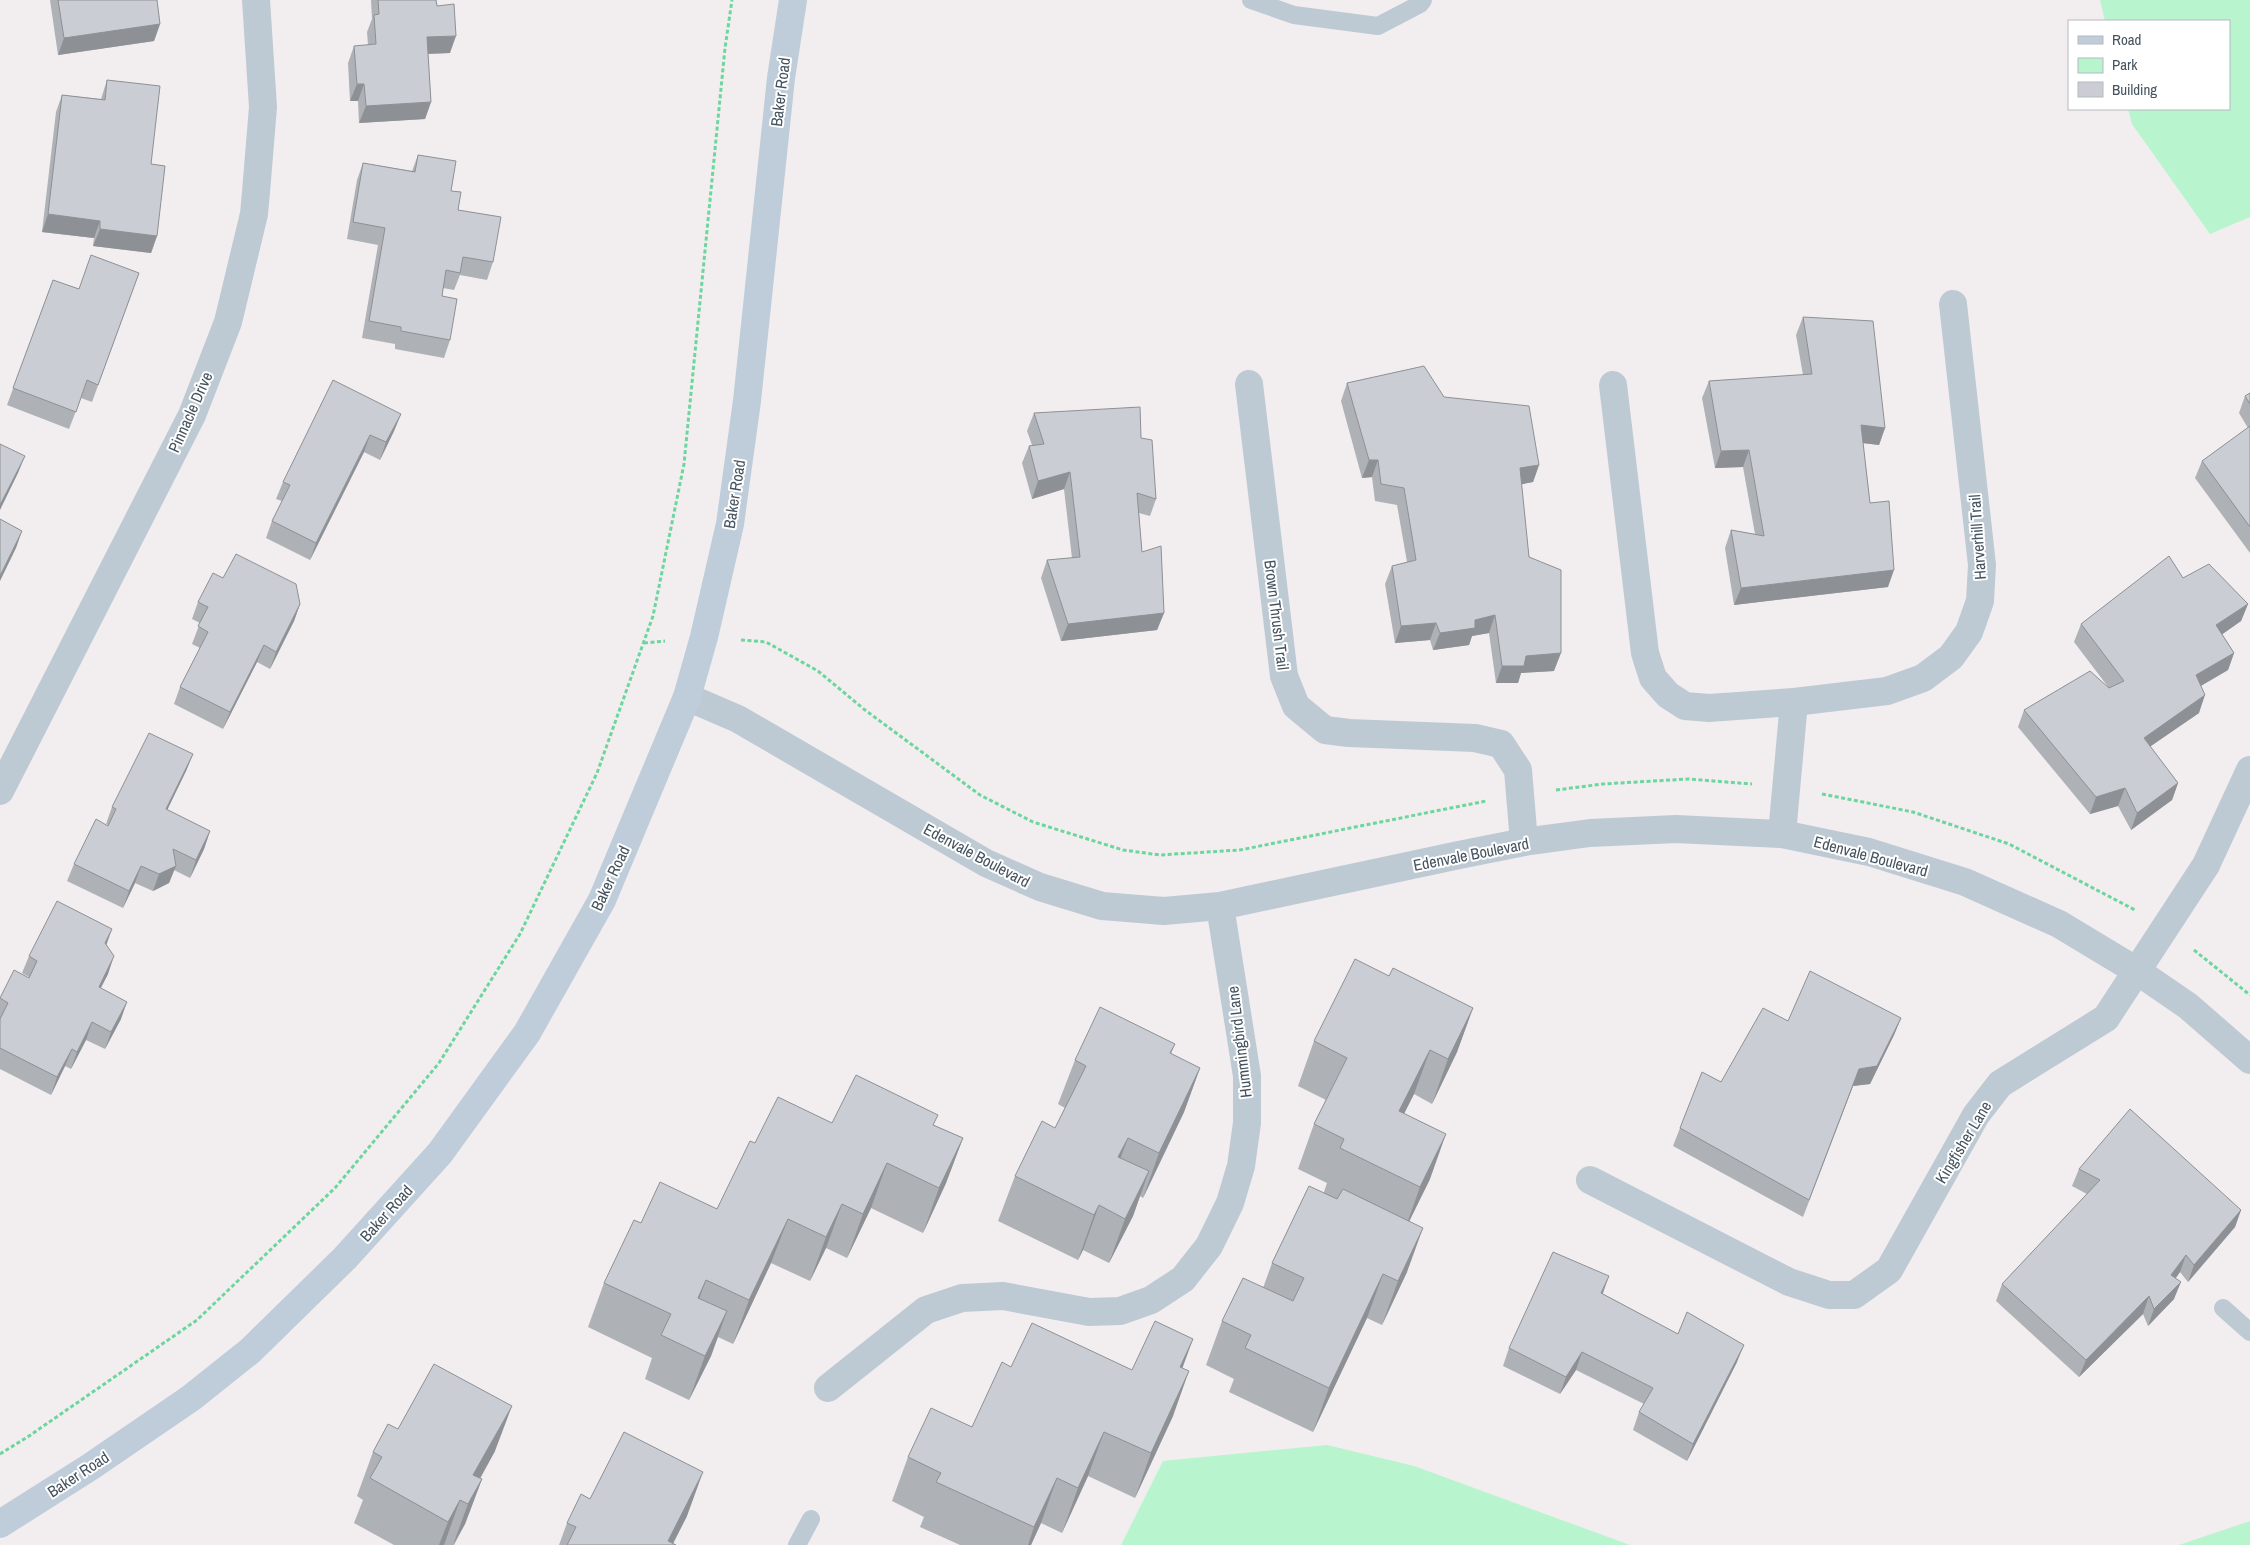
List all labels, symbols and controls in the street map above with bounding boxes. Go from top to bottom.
legend [2068,20,2230,110]
text: Road [2112,29,2141,50]
text: Park [2112,54,2138,75]
street label: Baker Road [765,56,795,128]
text: Building [2112,79,2157,100]
street label: Pinnacle Drive [162,368,218,456]
street label: Baker Road [718,458,750,530]
street label: Harverhill Trail [1963,494,1991,580]
street label: Brown Thrush Trail [1259,559,1295,671]
street label: Edenvale Boulevard [920,818,1034,892]
street label: Edenvale Boulevard [1811,830,1931,882]
street label: Edenvale Boulevard [1411,832,1531,876]
street label: Baker Road [585,842,635,914]
street label: Hummingbird Lane [1221,985,1257,1099]
street label: Kingfisher Lane [1930,1097,1996,1187]
street label: Baker Road [355,1180,417,1246]
street label: Baker Road [43,1446,113,1502]

